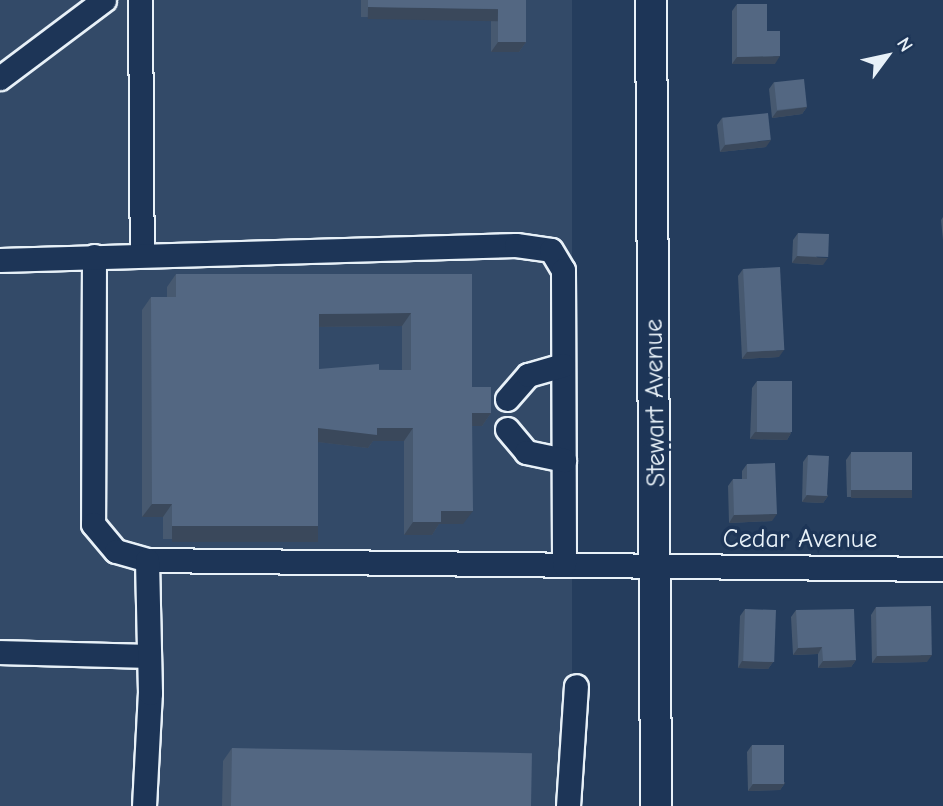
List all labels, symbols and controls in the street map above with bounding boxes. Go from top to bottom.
north arrow [852,21,922,91]
text: N [892,33,917,56]
street label: Stewart Avenue [639,319,673,487]
street label: Cedar Avenue [723,524,877,556]

